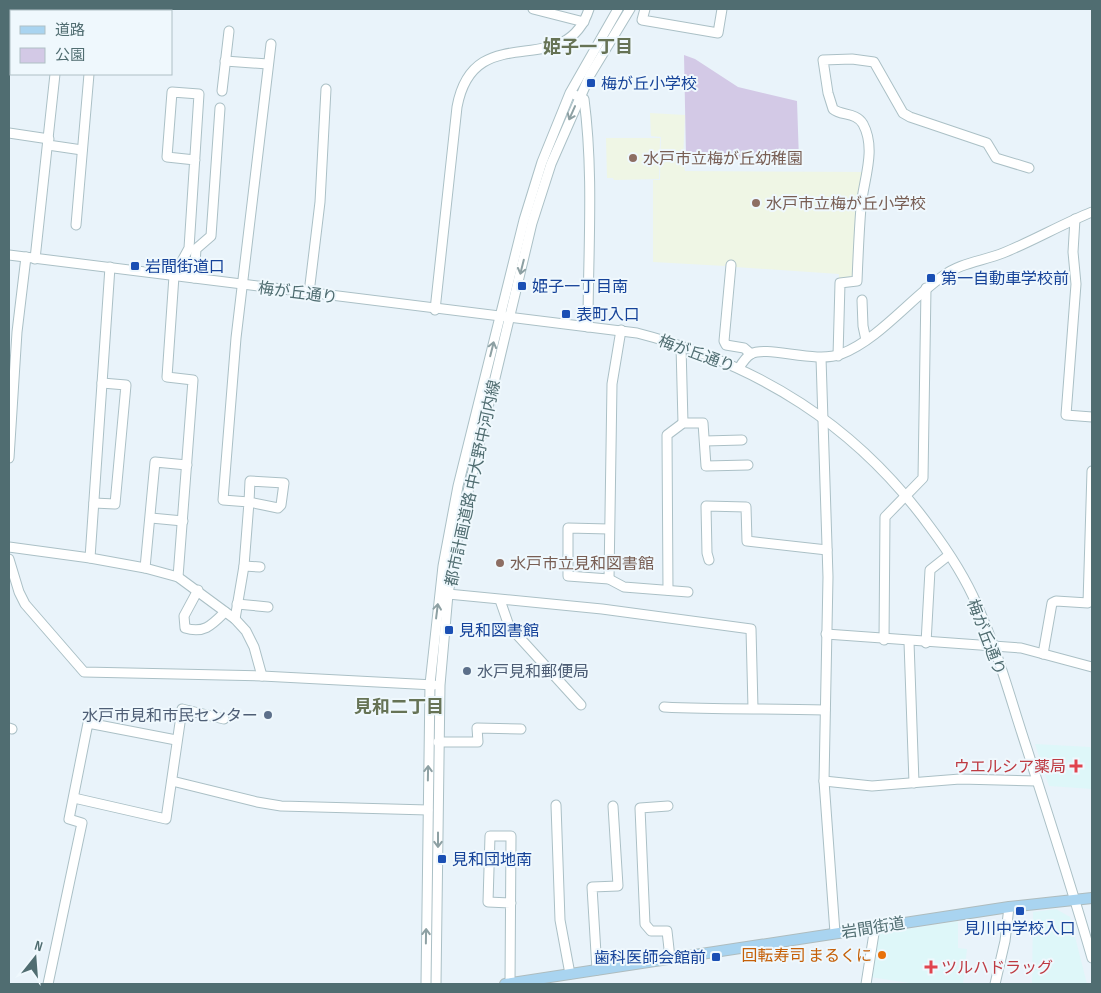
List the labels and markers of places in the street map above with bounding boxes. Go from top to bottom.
place label: 梅が丘小学校 [601,75,697,94]
marker: 梅が丘小学校 [585,77,597,89]
place label: 水戸市立梅が丘幼稚園 [643,150,803,169]
marker: 水戸市立梅が丘幼稚園 [627,152,639,164]
place label: 水戸市立梅が丘小学校 [766,195,926,214]
marker: 水戸市立梅が丘小学校 [750,197,762,209]
place label: 岩間街道口 [145,258,225,277]
marker: 岩間街道口 [129,260,141,272]
place label: 第一自動車学校前 [941,270,1069,289]
marker: 第一自動車学校前 [925,272,937,284]
place label: 姫子一丁目南 [532,278,628,297]
marker: 姫子一丁目南 [516,280,528,292]
place label: 表町入口 [576,306,640,325]
marker: 表町入口 [560,308,572,320]
place label: 水戸市立見和図書館 [510,555,654,574]
marker: 水戸市立見和図書館 [494,557,506,569]
place label: 見和図書館 [459,622,539,641]
marker: 見和図書館 [443,624,455,636]
place label: 水戸見和郵便局 [477,663,589,682]
marker: 水戸見和郵便局 [461,665,473,677]
place label: 水戸市見和市民センター [82,707,258,726]
marker: 水戸市見和市民センター [262,709,274,721]
place label: ウエルシア薬局 [954,758,1066,777]
marker: ウエルシア薬局 [1070,760,1082,772]
place label: 見和団地南 [452,851,532,870]
marker: 見和団地南 [436,853,448,865]
marker: 見川中学校入口 [1014,905,1026,917]
place label: 見川中学校入口 [964,920,1076,939]
place label: 回転寿司 まるくに [741,947,872,966]
place label: 歯科医師会館前 [594,949,706,968]
marker: 回転寿司 まるくに [876,949,888,961]
marker: 歯科医師会館前 [710,951,722,963]
place label: ツルハドラッグ [941,959,1053,978]
marker: ツルハドラッグ [925,961,937,973]

